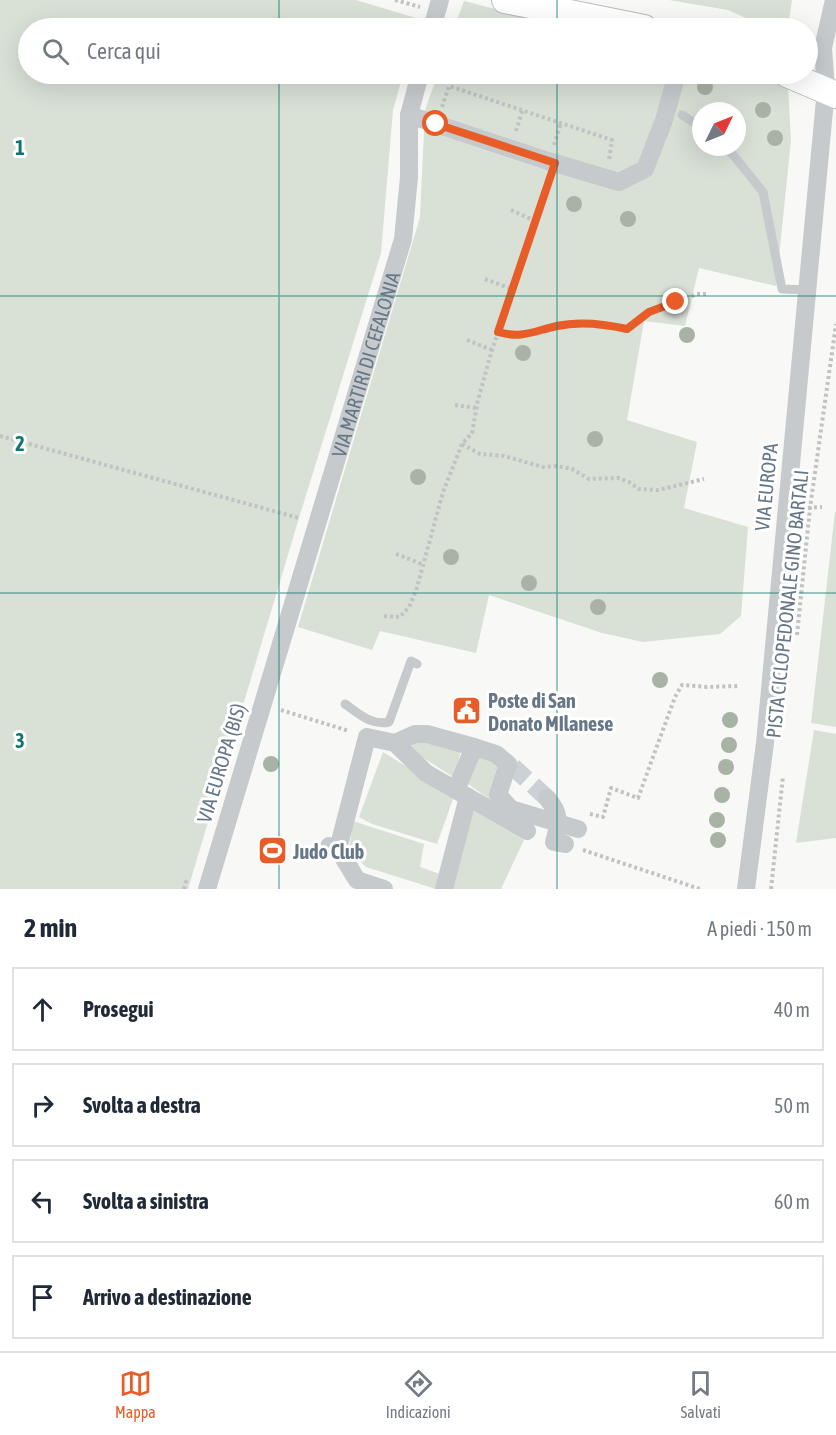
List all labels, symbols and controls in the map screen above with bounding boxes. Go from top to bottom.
search box [18,18,818,84]
icon: search [39,35,72,68]
text: Cerca qui [87,38,161,64]
north arrow [692,102,746,156]
route start [422,110,448,136]
text: 1 [15,136,25,159]
street label: VIA MARTIRI DI CEFALONIA [326,269,404,460]
route end [662,288,688,314]
text: 2 [15,432,25,455]
street label: VIA EUROPA [750,442,782,532]
street label: PISTA CICLOPEDONALE GINO BARTALI [761,469,813,739]
place label: Poste di San Donato MIlanese [488,689,613,735]
public building icon: Poste di San Donato MIlanese [451,695,483,727]
street label: VIA EUROPA (BIS) [192,701,250,825]
text: 3 [15,729,25,752]
sports icon: Judo Club [256,835,288,867]
place label: Judo Club [292,840,364,863]
text: 2 min [24,913,77,943]
text: A piedi · 150 m [707,917,812,940]
icon: ahead [26,993,59,1026]
text: Prosegui [83,996,154,1022]
text: 40 m [774,998,810,1021]
icon: right [26,1089,59,1122]
text: Svolta a destra [83,1092,201,1118]
text: 50 m [774,1094,810,1117]
icon: left [26,1185,59,1218]
text: Svolta a sinistra [83,1188,209,1214]
text: 60 m [774,1190,810,1213]
icon: arrive [26,1281,59,1314]
text: Arrivo a destinazione [83,1284,252,1310]
tab: Mappa [115,1367,156,1421]
tab: Indicazioni [386,1367,451,1421]
tab: Salvati [681,1367,721,1421]

